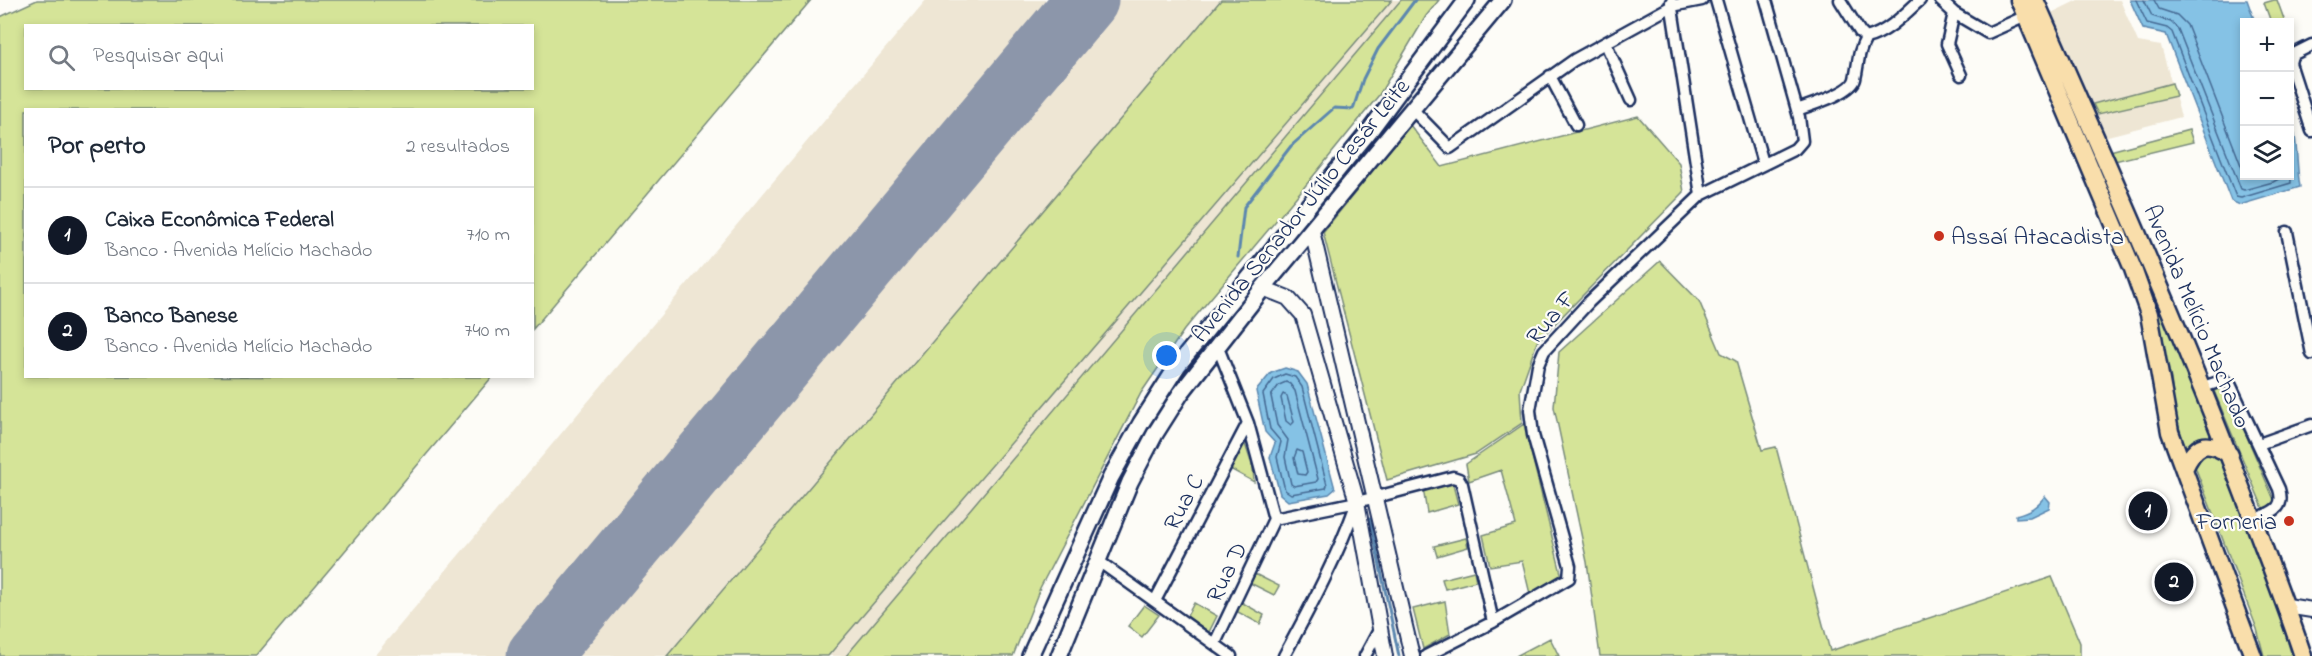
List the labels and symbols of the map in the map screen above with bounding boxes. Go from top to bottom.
street label: Avenida Senador Júlio Cesár Leite [1184,72,1420,351]
street label: Avenida Melício Machado [2133,200,2259,434]
place label: Assaí Atacadista [1951,221,2124,256]
marker: Assaí Atacadista [1932,229,1946,243]
street label: Rua F [1519,283,1585,353]
your location [1152,341,1181,370]
street label: Rua C [1156,469,1215,537]
pin: 1 [2128,488,2168,534]
place label: Forneria [2195,506,2277,541]
marker: Forneria [2282,514,2296,528]
street label: Rua D [1199,537,1258,609]
pin: 2 [2154,560,2194,604]

